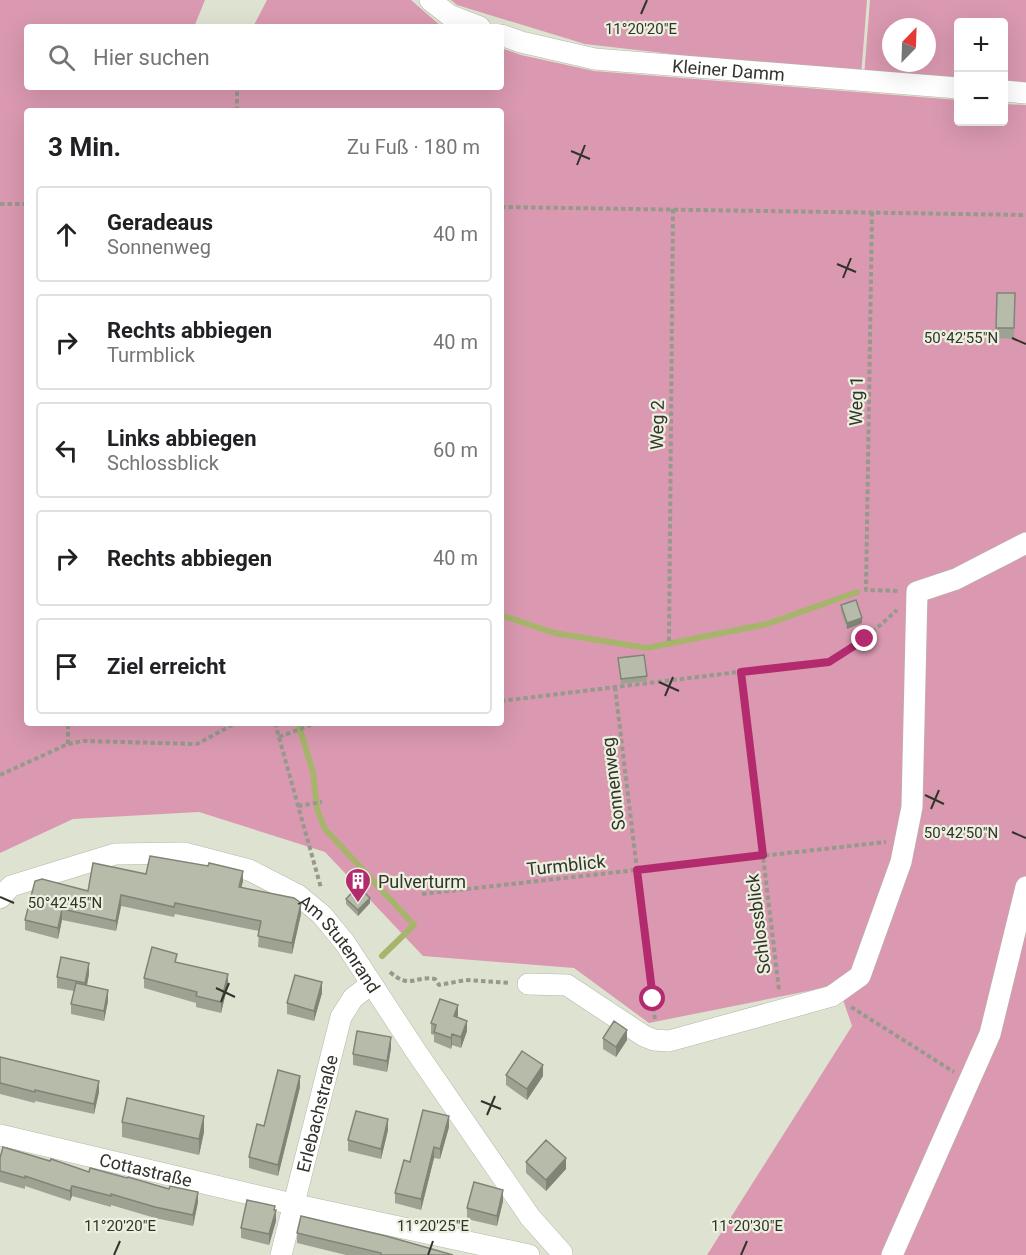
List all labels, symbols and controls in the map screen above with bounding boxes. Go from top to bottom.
north arrow [882,18,936,72]
map controls [954,18,1008,126]
button: + [954,18,1008,72]
text: 11°20'20"E [605,20,678,38]
search box [24,24,504,90]
icon: search [45,41,78,74]
text: Hier suchen [93,45,210,70]
street label: Kleiner Damm [671,55,786,85]
button: − [954,72,1008,126]
text: 3 Min. [48,132,121,162]
text: Zu Fuß · 180 m [347,135,480,159]
text: Geradeaus [107,210,213,235]
icon: ahead [50,218,83,251]
text: 40 m [433,222,478,246]
text: Sonnenweg [107,235,211,259]
text: Rechts abbiegen [107,318,272,343]
icon: right [50,326,83,359]
text: 50°42'55"N [924,329,998,347]
text: 40 m [433,330,478,354]
text: Turmblick [107,343,195,367]
street label: Weg 1 [845,376,867,426]
street label: Weg 2 [646,400,668,450]
text: Links abbiegen [107,426,257,451]
icon: left [50,434,83,467]
text: 60 m [433,438,478,462]
text: Schlossblick [107,451,219,475]
icon: right [50,542,83,575]
text: Rechts abbiegen [107,546,272,571]
text: 40 m [433,546,478,570]
route end [851,625,877,651]
icon: arrive [50,650,83,683]
text: Ziel erreicht [107,654,226,679]
street label: Sonnenweg [597,736,629,832]
text: 50°42'50"N [924,824,998,842]
street label: Turmblick [526,850,607,880]
building icon: Pulverturm [343,866,373,904]
place label: Pulverturm [378,871,466,892]
street label: Schlossblick [741,872,775,975]
street label: Am Stutenrand [295,890,385,996]
text: 50°42'45"N [28,894,102,912]
route start [639,985,665,1011]
street label: Erlebachstraße [292,1052,342,1174]
street label: Cottastraße [98,1148,194,1191]
text: 11°20'20"E [84,1217,157,1235]
text: 11°20'25"E [397,1217,470,1235]
text: 11°20'30"E [711,1217,784,1235]

